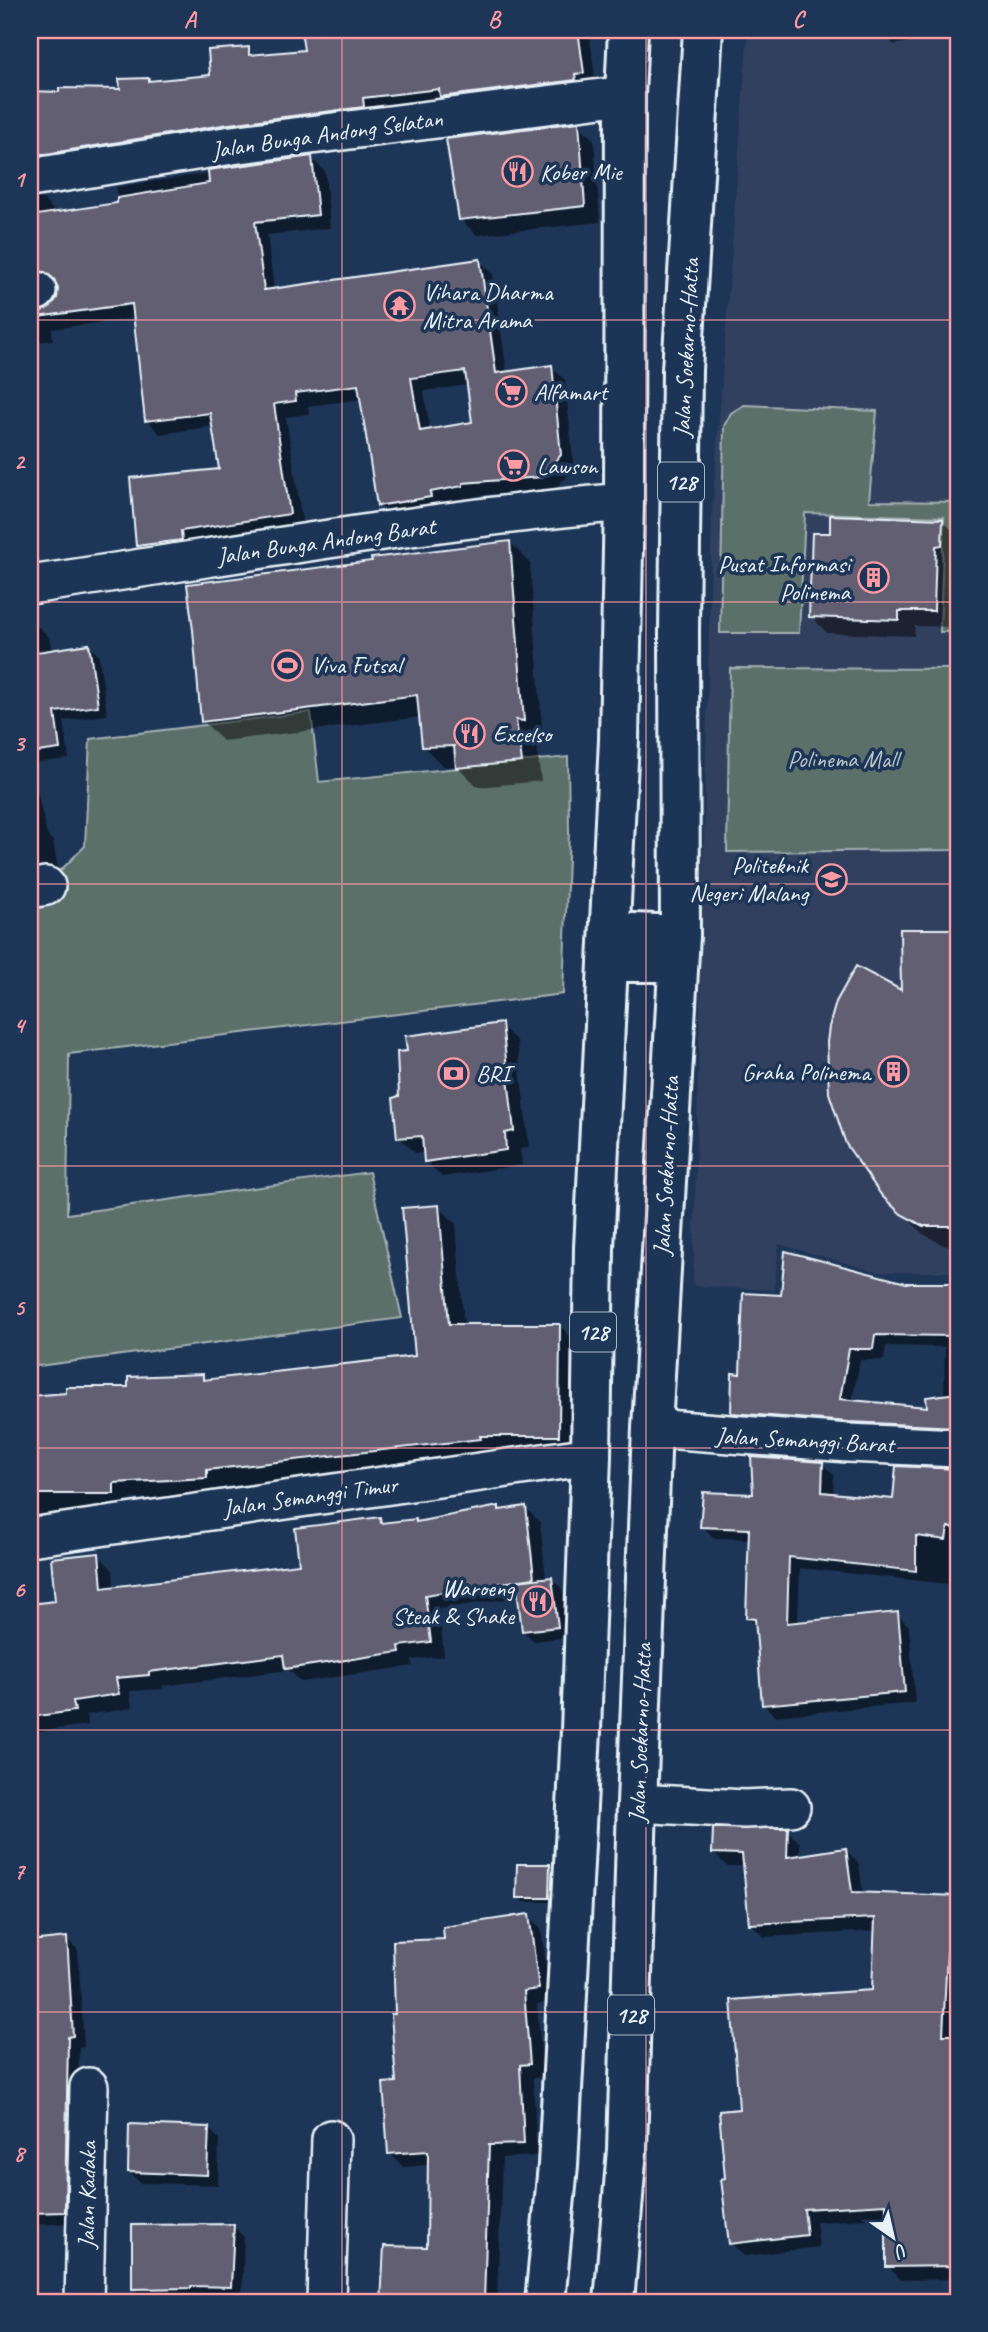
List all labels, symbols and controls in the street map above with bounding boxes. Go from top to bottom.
text: A [184,5,198,34]
text: B [488,5,502,34]
text: C [793,5,807,34]
street label: Jalan Bunga Andong Selatan [209,103,445,165]
restaurant icon: Kober Mie [500,155,534,189]
place label: Kober Mie [540,157,624,187]
text: 1 [14,165,27,194]
street label: Jalan Soekarno-Hatta [666,256,706,439]
place label: Vihara Dharma Mitra Arama [423,277,554,335]
temple icon: Vihara Dharma Mitra Arama [383,289,417,323]
supermarket icon: Alfamart [494,375,528,409]
place label: Alfamart [534,377,609,407]
text: 2 [14,447,27,476]
supermarket icon: Lawson [497,449,531,483]
place label: Lawson [537,451,599,481]
road number: 128 [658,462,704,502]
street label: Jalan Bunga Andong Barat [214,511,439,571]
place label: Pusat Informasi Polinema [718,549,853,607]
building icon: Pusat Informasi Polinema [856,561,890,595]
sports icon: Viva Futsal [271,648,305,682]
place label: Viva Futsal [311,650,405,680]
restaurant icon: Excelso [453,717,487,751]
place label: Excelso [493,719,554,749]
text: 3 [14,729,27,758]
park label: Polinema Mall [788,744,902,774]
place label: Politeknik Negeri Malang [690,850,810,908]
school or university icon: Politeknik Negeri Malang [814,862,848,896]
text: 4 [14,1011,27,1040]
building icon: Graha Polinema [876,1055,910,1089]
bank icon: BRI [436,1057,470,1091]
place label: Graha Polinema [742,1057,872,1087]
place label: BRI [476,1059,515,1089]
street label: Jalan Soekarno-Hatta [646,1074,686,1257]
text: 5 [14,1293,26,1322]
road number: 128 [570,1312,616,1352]
street label: Jalan Semanggi Barat [714,1420,897,1460]
street label: Jalan Semanggi Timur [220,1469,401,1523]
place label: Waroeng Steak & Shake [392,1573,516,1631]
text: 6 [14,1575,27,1604]
restaurant icon: Waroeng Steak & Shake [520,1585,554,1619]
street label: Jalan Soekarno-Hatta [622,1641,658,1824]
text: 7 [14,1857,27,1886]
road number: 128 [608,1996,654,2034]
text: 8 [14,2139,27,2168]
street label: Jalan Kadaka [71,2140,103,2250]
north arrow [858,2202,928,2272]
text: U [888,2238,912,2265]

